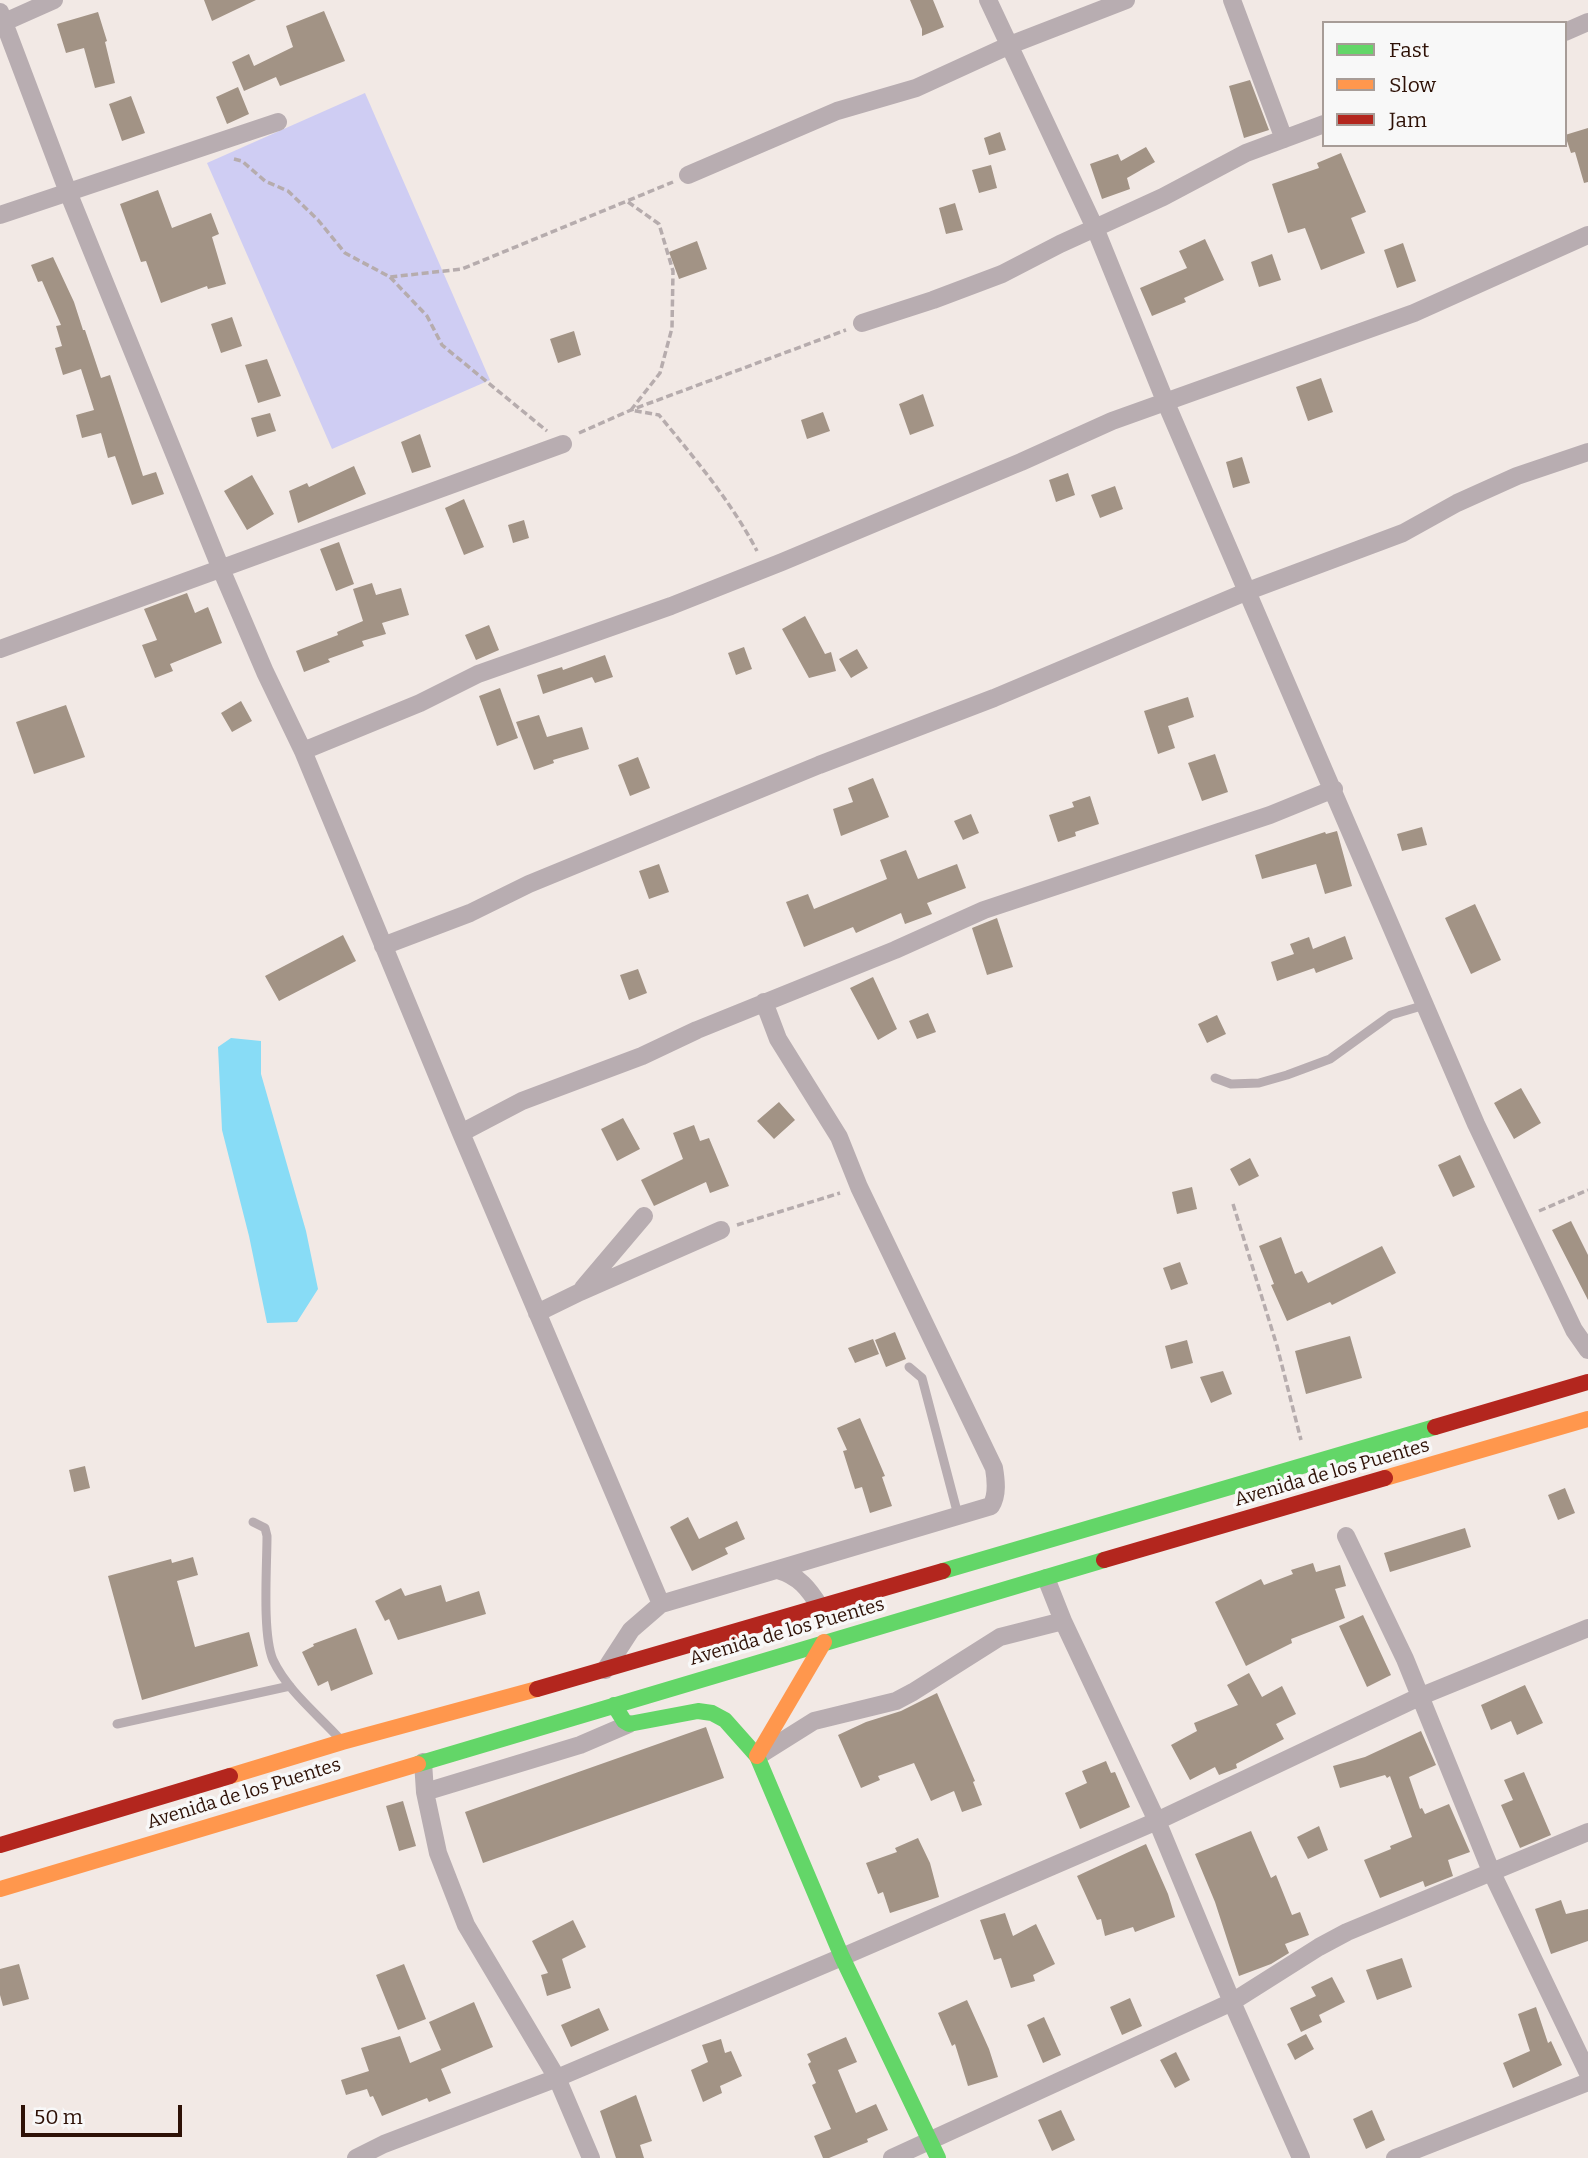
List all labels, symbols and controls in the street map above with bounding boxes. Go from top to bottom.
legend [1322,21,1567,147]
text: Fast [1389,37,1429,63]
text: Slow [1389,72,1436,98]
text: Jam [1389,107,1427,133]
street label: Avenida de los Puentes [1232,1434,1432,1512]
street label: Avenida de los Puentes [687,1593,887,1671]
street label: Avenida de los Puentes [144,1754,344,1834]
scale bar [24,2092,186,2136]
text: 50 m [34,2104,83,2130]

